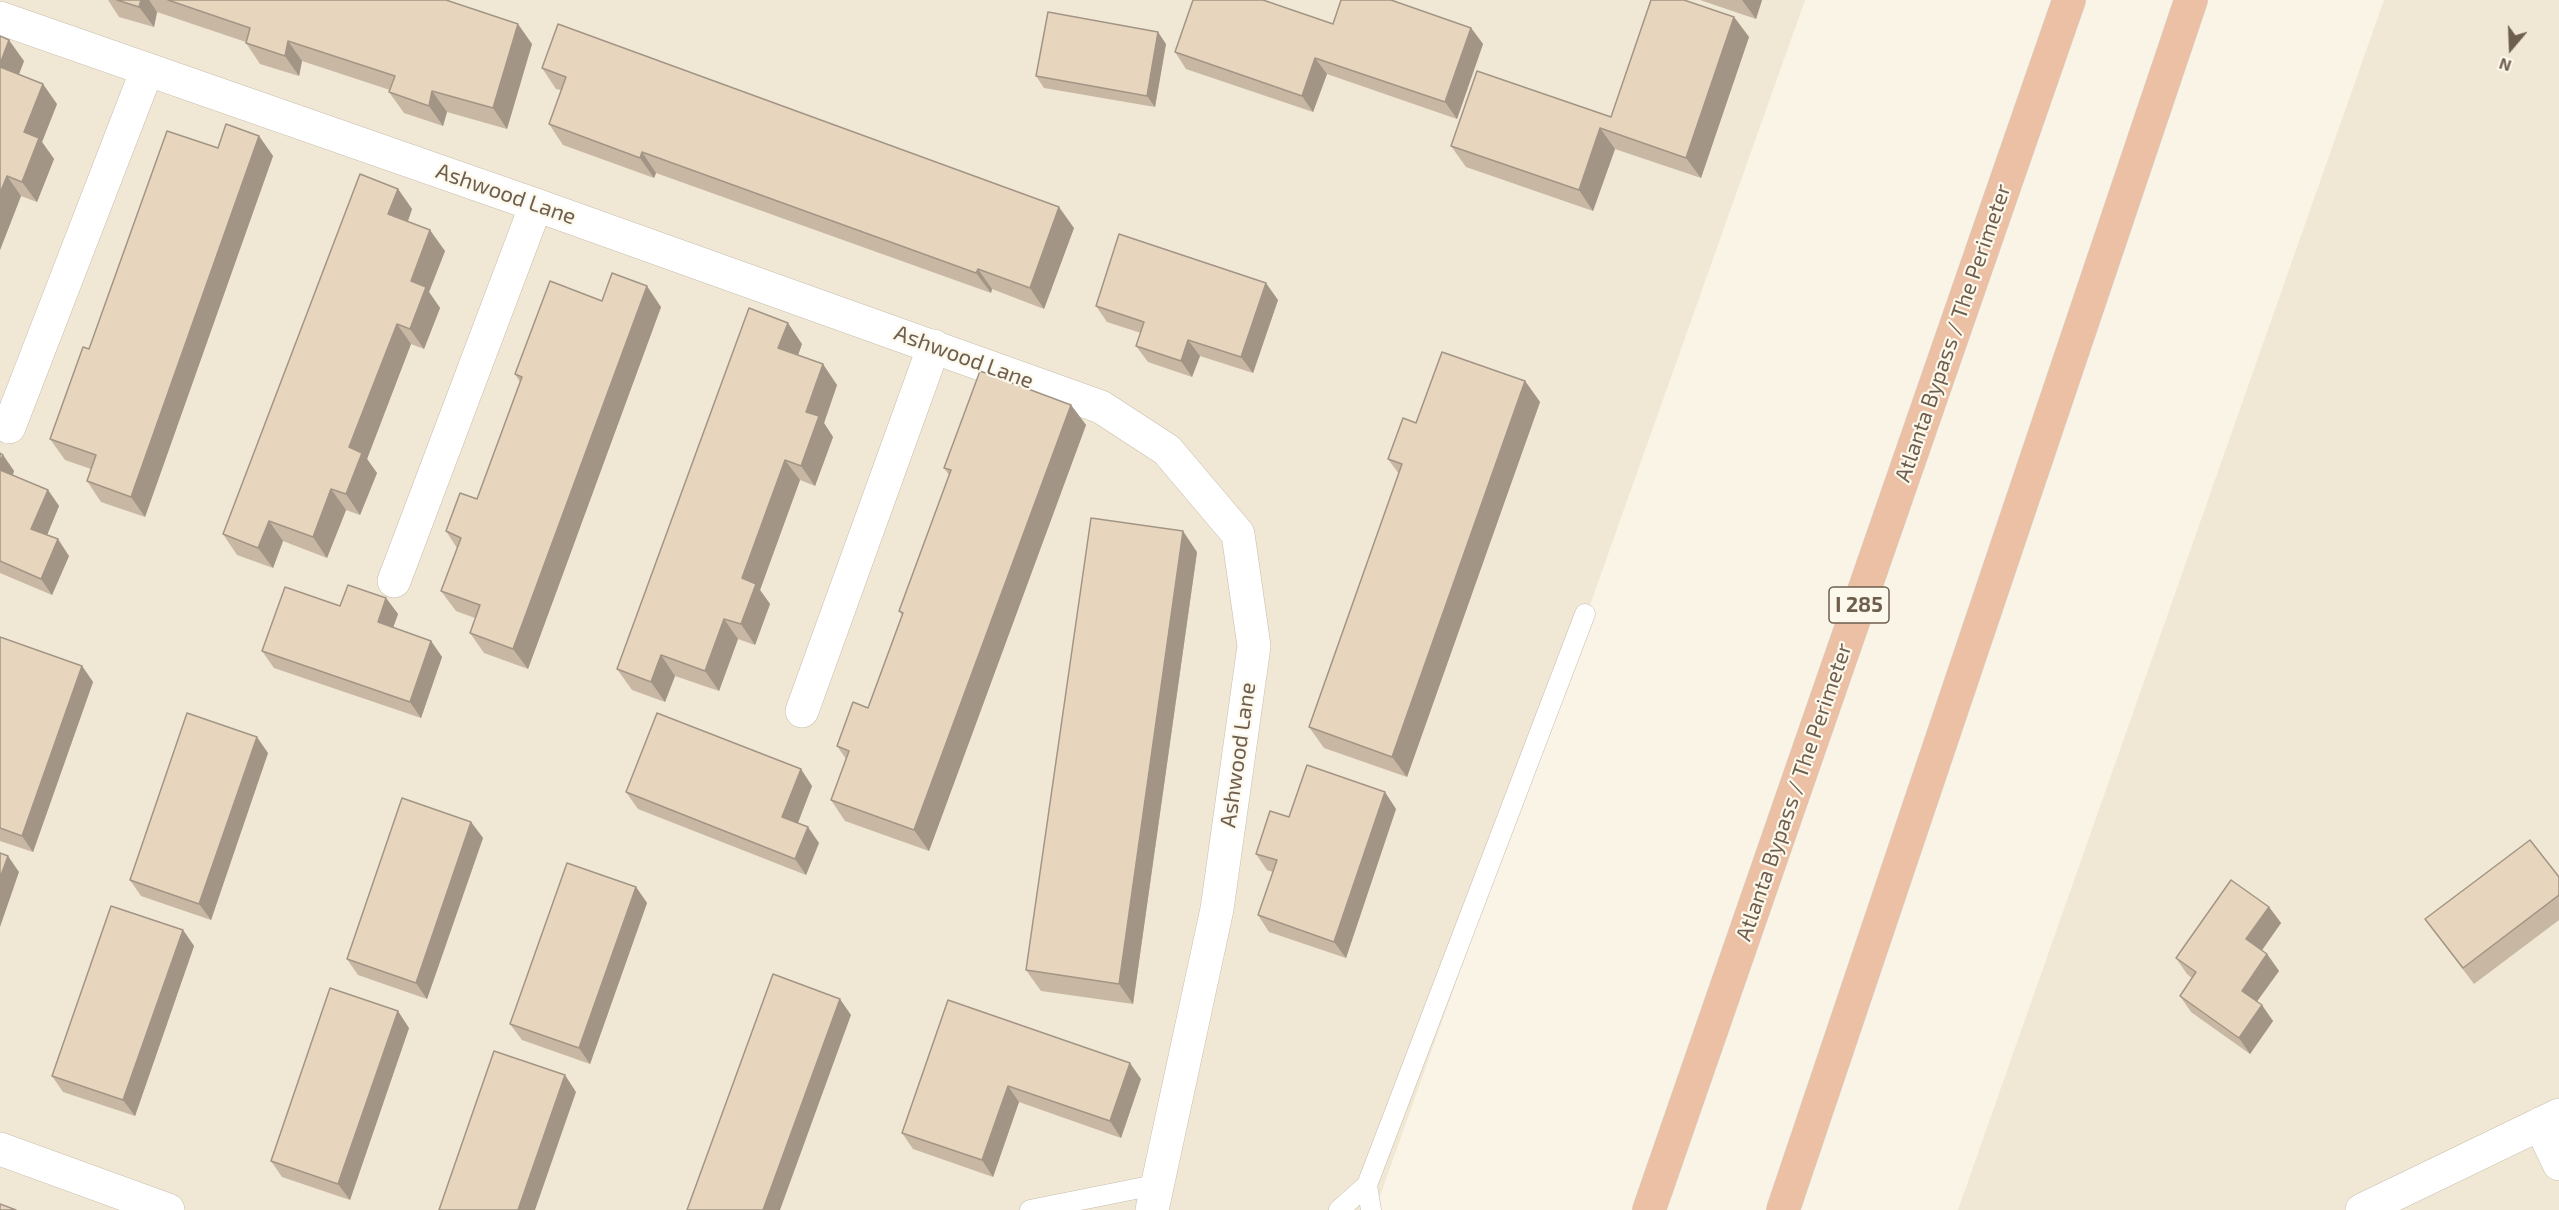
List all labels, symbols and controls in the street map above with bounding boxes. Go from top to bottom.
north arrow [2481,18,2541,78]
text: N [2496,55,2514,76]
street label: Ashwood Lane [433,158,579,230]
street label: Atlanta Bypass / The Perimeter [1889,180,2017,486]
street label: Ashwood Lane [891,320,1037,394]
road number: I 285 [1829,587,1889,623]
street label: Atlanta Bypass / The Perimeter [1730,639,1858,945]
street label: Ashwood Lane [1215,681,1261,829]

